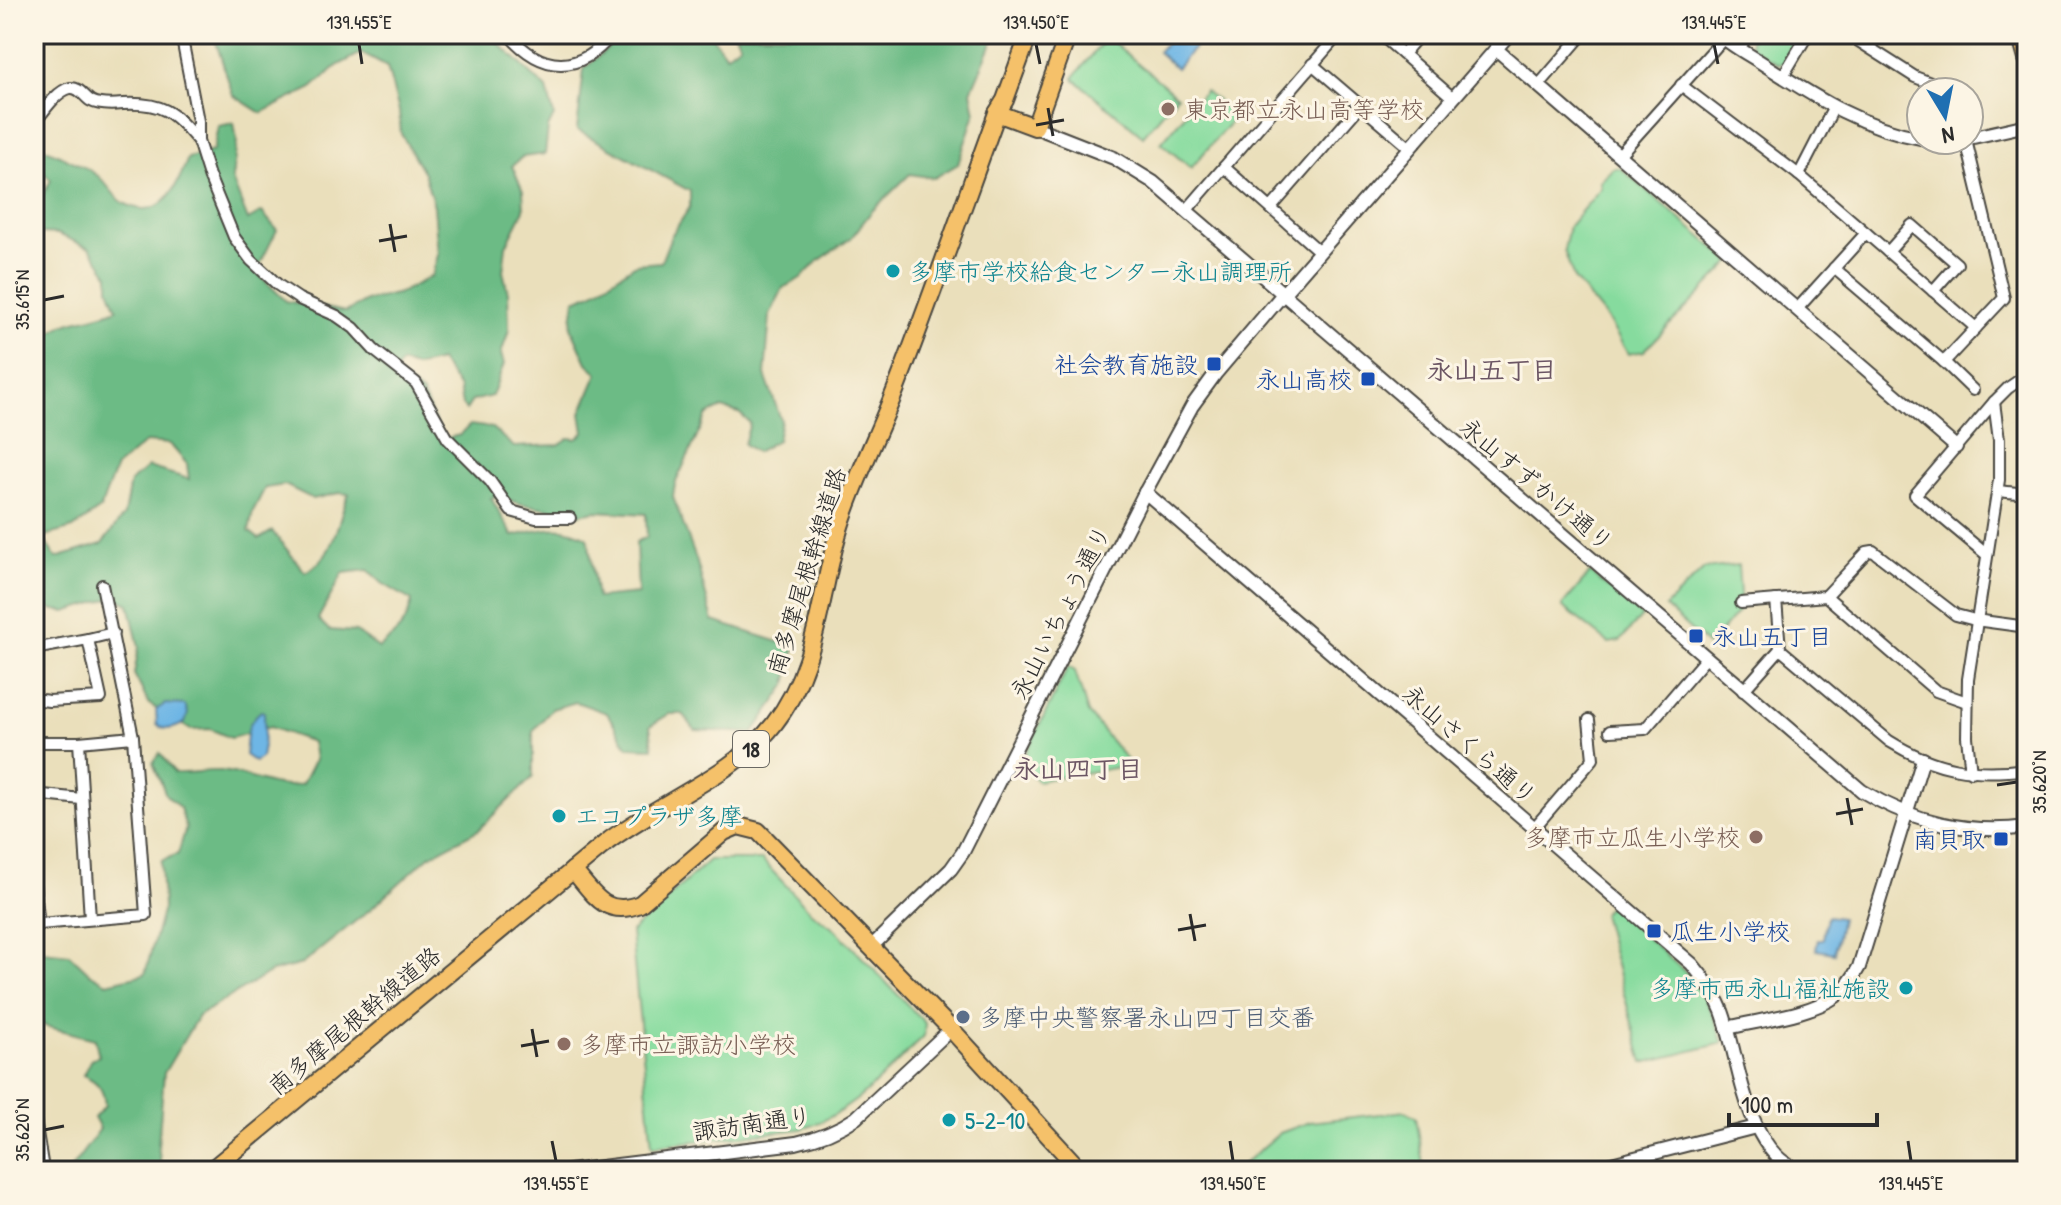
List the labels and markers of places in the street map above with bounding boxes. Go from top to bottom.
place label: 東京都立永山高等学校 [1184,93,1424,125]
marker: 東京都立永山高等学校 [1159,100,1177,118]
place label: 多摩市学校給食センター永山調理所 [909,255,1292,287]
marker: 多摩市学校給食センター永山調理所 [884,262,902,280]
place label: 社会教育施設 [1054,348,1198,380]
marker: 社会教育施設 [1205,355,1223,373]
place label: 永山高校 [1256,363,1352,395]
marker: 永山高校 [1359,370,1377,388]
place label: 永山五丁目 [1712,620,1832,652]
marker: 永山五丁目 [1687,627,1705,645]
place label: エコプラザ多摩 [575,800,743,832]
marker: エコプラザ多摩 [550,807,568,825]
place label: 多摩市立瓜生小学校 [1524,821,1740,853]
place label: 南貝取 [1913,823,1985,855]
marker: 多摩市立瓜生小学校 [1747,828,1765,846]
marker: 南貝取 [1992,830,2010,848]
place label: 瓜生小学校 [1670,915,1790,947]
marker: 瓜生小学校 [1645,922,1663,940]
place label: 多摩市西永山福祉施設 [1650,972,1890,1004]
marker: 多摩市西永山福祉施設 [1897,979,1915,997]
place label: 多摩中央警察署永山四丁目交番 [979,1001,1315,1033]
marker: 多摩中央警察署永山四丁目交番 [954,1008,972,1026]
place label: 多摩市立諏訪小学校 [580,1028,796,1060]
marker: 多摩市立諏訪小学校 [555,1035,573,1053]
place label: 5-2-10 [965,1104,1025,1136]
marker: 5-2-10 [940,1111,958,1129]

